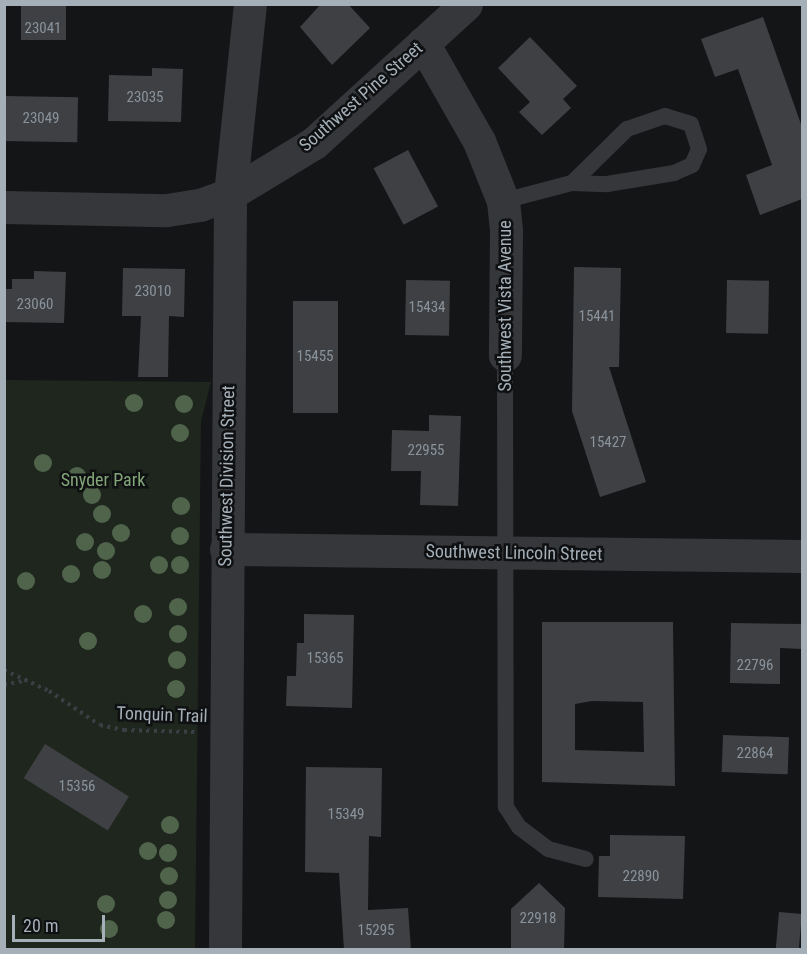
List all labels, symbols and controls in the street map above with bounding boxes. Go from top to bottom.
house number: 23041 [24,20,62,38]
street label: Southwest Pine Street [295,38,427,156]
house number: 23035 [126,89,164,107]
house number: 23049 [22,110,60,128]
street label: Southwest Vista Avenue [494,220,516,392]
house number: 23010 [134,283,172,301]
house number: 23060 [16,296,54,314]
house number: 15434 [408,299,446,317]
house number: 15441 [578,308,616,326]
house number: 15455 [296,348,334,366]
street label: Southwest Division Street [215,385,239,567]
house number: 15427 [589,434,627,452]
house number: 22955 [407,442,445,460]
park label: Snyder Park [61,469,145,491]
street label: Southwest Lincoln Street [425,541,603,565]
house number: 15365 [306,650,344,668]
house number: 22796 [736,657,774,675]
street label: Tonquin Trail [116,703,208,727]
house number: 22864 [736,745,774,763]
house number: 15356 [58,778,96,796]
house number: 15349 [327,806,365,824]
house number: 22890 [622,868,660,886]
scale bar [15,903,108,941]
house number: 22918 [519,910,557,928]
text: 20 m [23,915,58,936]
house number: 15295 [357,922,395,940]

